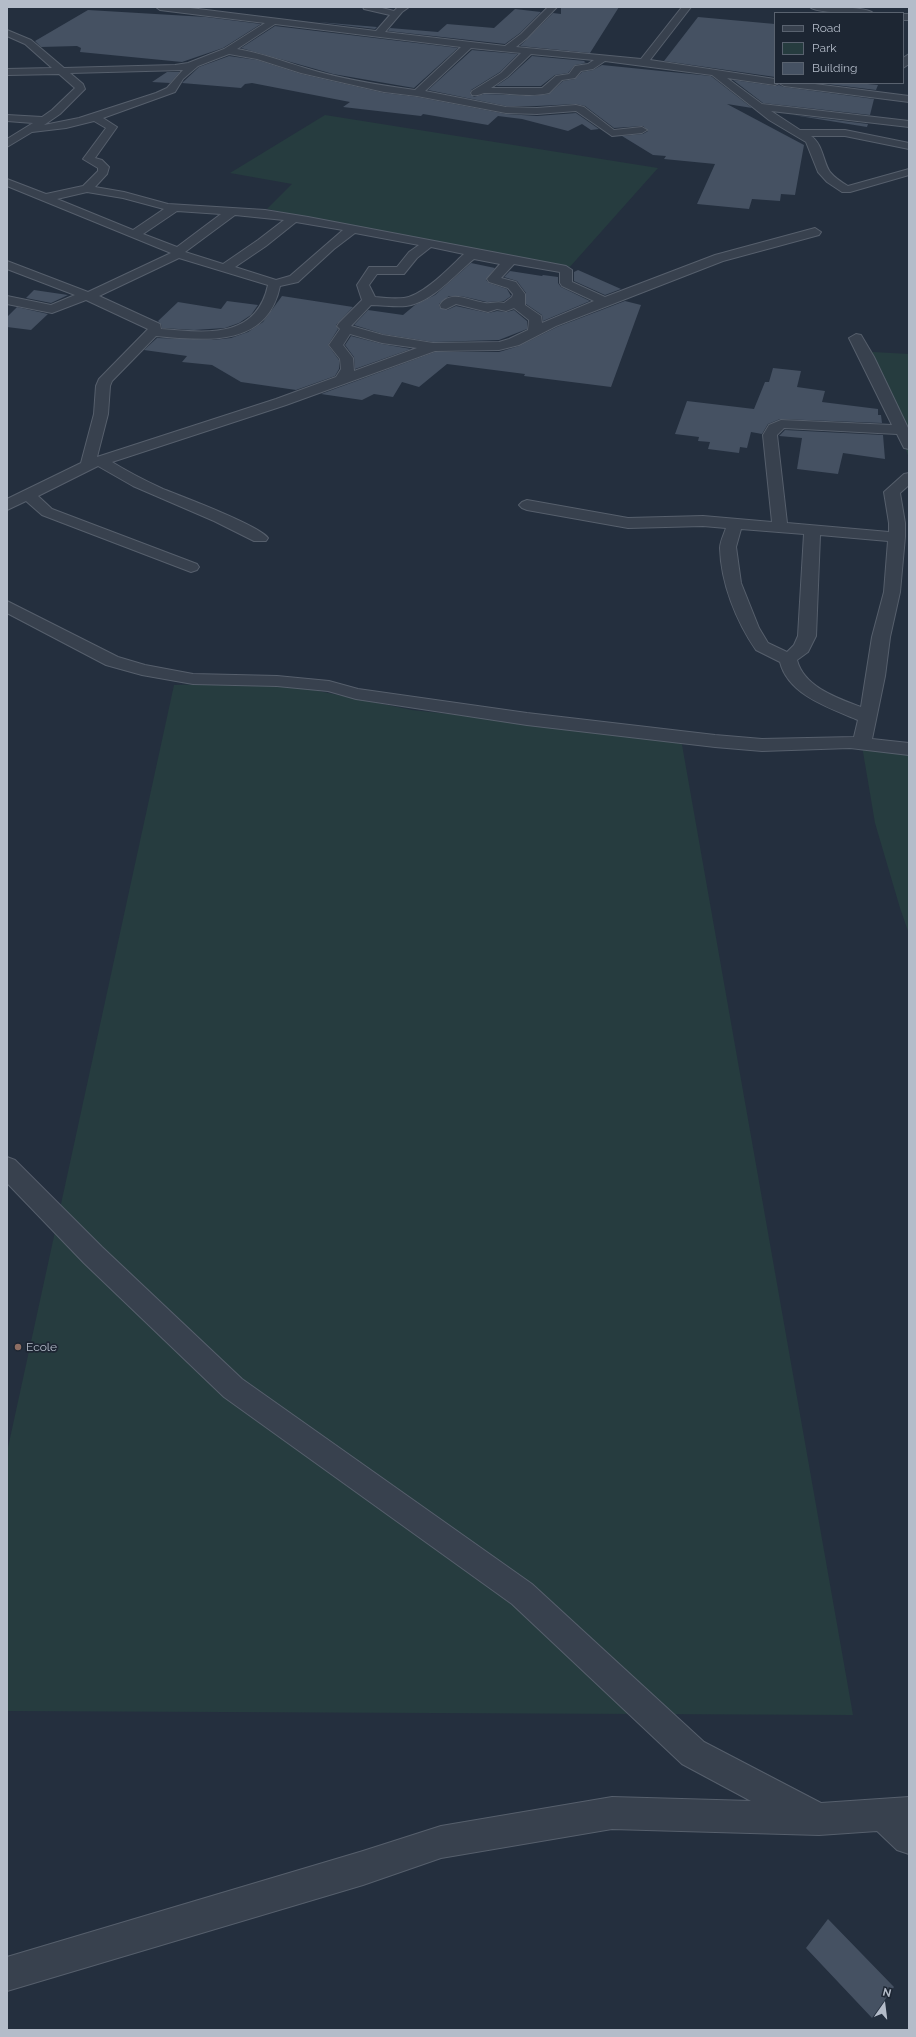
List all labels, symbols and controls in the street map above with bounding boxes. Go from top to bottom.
legend [774,12,904,84]
text: Road [812,21,841,35]
text: Park [812,41,837,55]
text: Building [812,61,858,75]
place label: Ecole [26,1340,57,1354]
marker: Ecole [13,1342,23,1352]
north arrow [864,1985,904,2025]
text: N [881,1986,893,2000]

